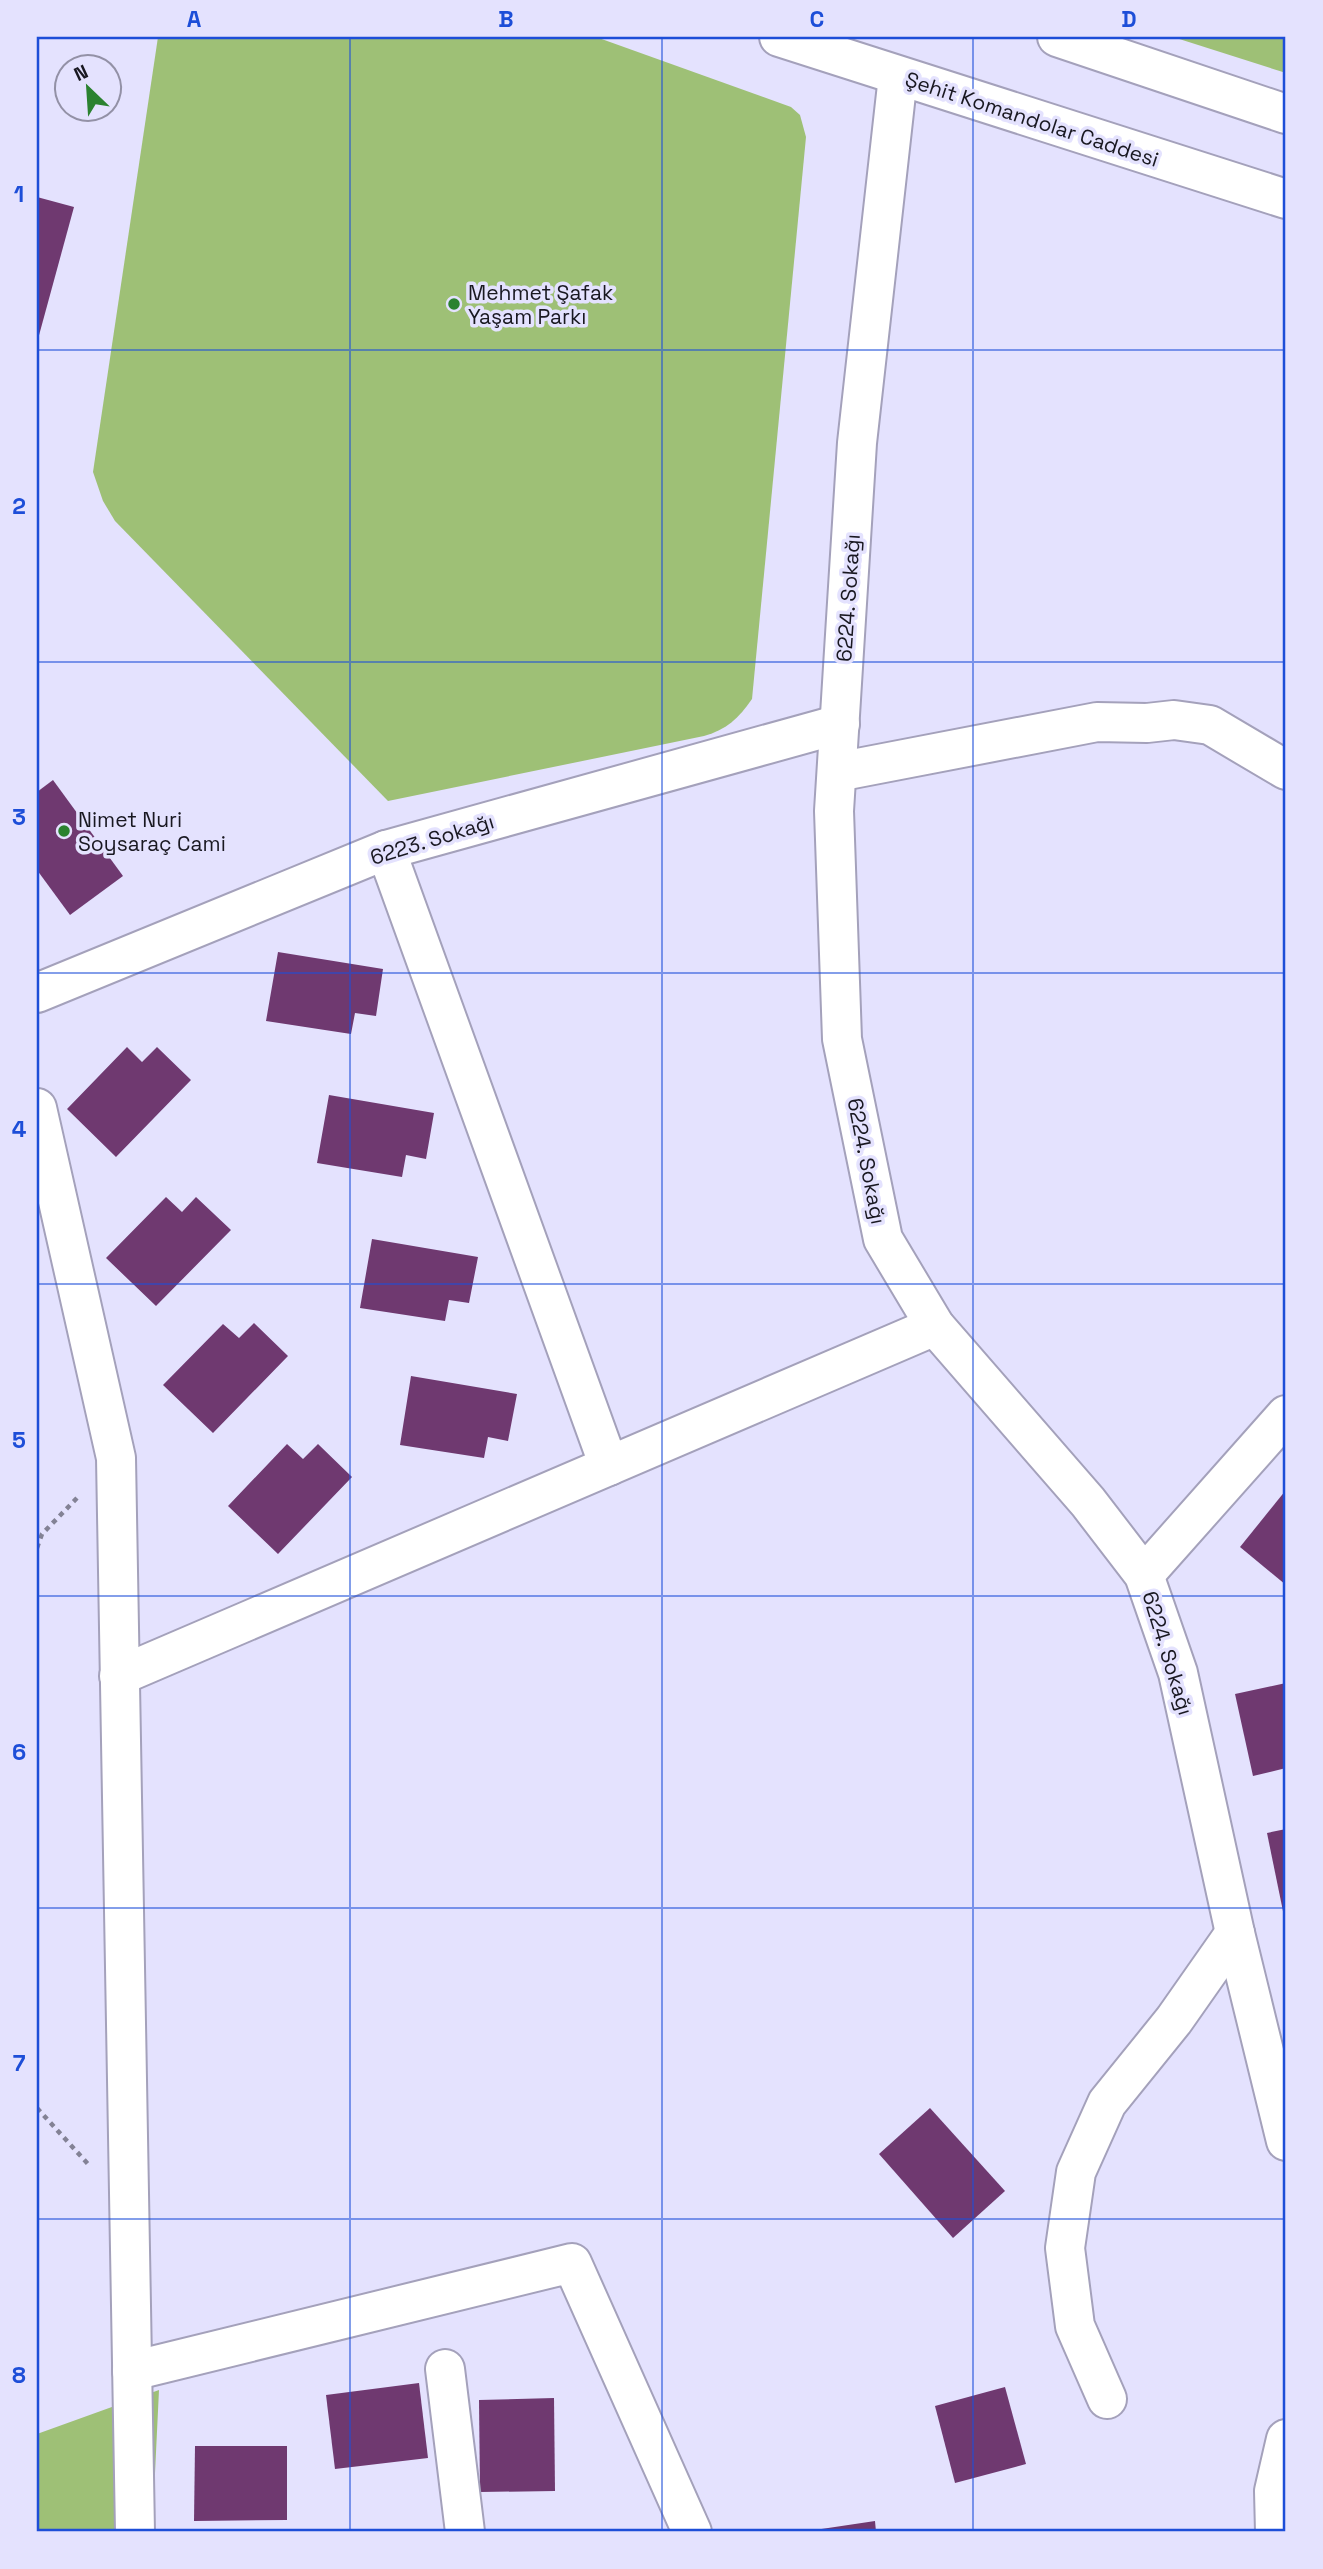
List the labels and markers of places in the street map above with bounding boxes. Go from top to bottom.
place label: Mehmet Şafak Yaşam Parkı [468,279,613,330]
marker: Mehmet Şafak Yaşam Parkı [446,296,462,312]
place label: Nimet Nuri Soysaraç Cami [78,806,226,857]
marker: Nimet Nuri Soysaraç Cami [56,823,72,839]

